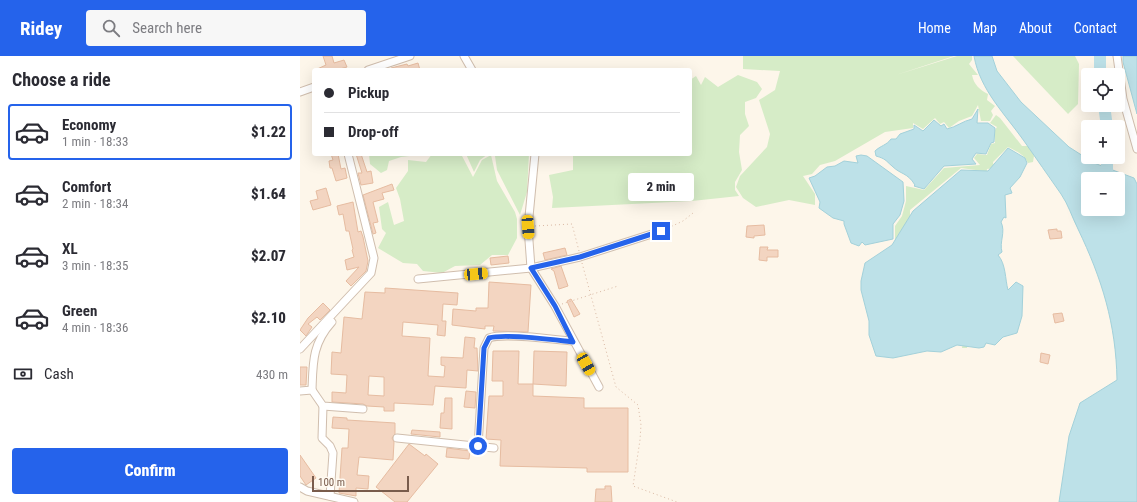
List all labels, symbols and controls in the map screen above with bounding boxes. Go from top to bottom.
search box [86,10,366,46]
text: Ridey [20,17,62,40]
icon: search [100,17,122,39]
text: Search here [132,19,202,37]
text: Home [918,20,951,36]
text: Map [973,20,997,36]
text: About [1019,20,1052,36]
text: Contact [1074,20,1117,36]
map controls [1081,68,1125,216]
button: locate [1081,68,1125,112]
text: Choose a ride [12,69,111,90]
text: Pickup [348,84,389,102]
icon: car [14,114,50,150]
text: Economy [62,116,116,134]
button: + [1081,120,1125,164]
text: $1.22 [251,123,286,141]
text: Drop-off [348,123,399,141]
text: 1 min · 18:33 [62,134,128,149]
button: − [1081,172,1125,216]
callout: 2 min [628,173,694,201]
icon: car [14,176,50,212]
text: Comfort [62,178,111,196]
text: 2 min [647,179,675,194]
text: $1.64 [251,185,286,203]
text: 2 min · 18:34 [62,196,128,211]
car [521,215,535,239]
route end [652,222,670,240]
icon: car [14,238,50,274]
text: XL [62,240,78,258]
text: $2.07 [251,247,286,265]
text: 3 min · 18:35 [62,258,128,273]
car [464,267,488,281]
icon: car [14,300,50,336]
text: Green [62,302,97,320]
text: $2.10 [251,309,286,327]
text: 4 min · 18:36 [62,320,128,335]
car [575,351,597,377]
icon: cash [12,363,34,385]
text: Cash [44,365,74,383]
text: 430 m [256,367,288,382]
route start [469,437,487,455]
button: Confirm [12,448,288,494]
scale bar [312,474,409,493]
text: 100 m [318,476,345,489]

